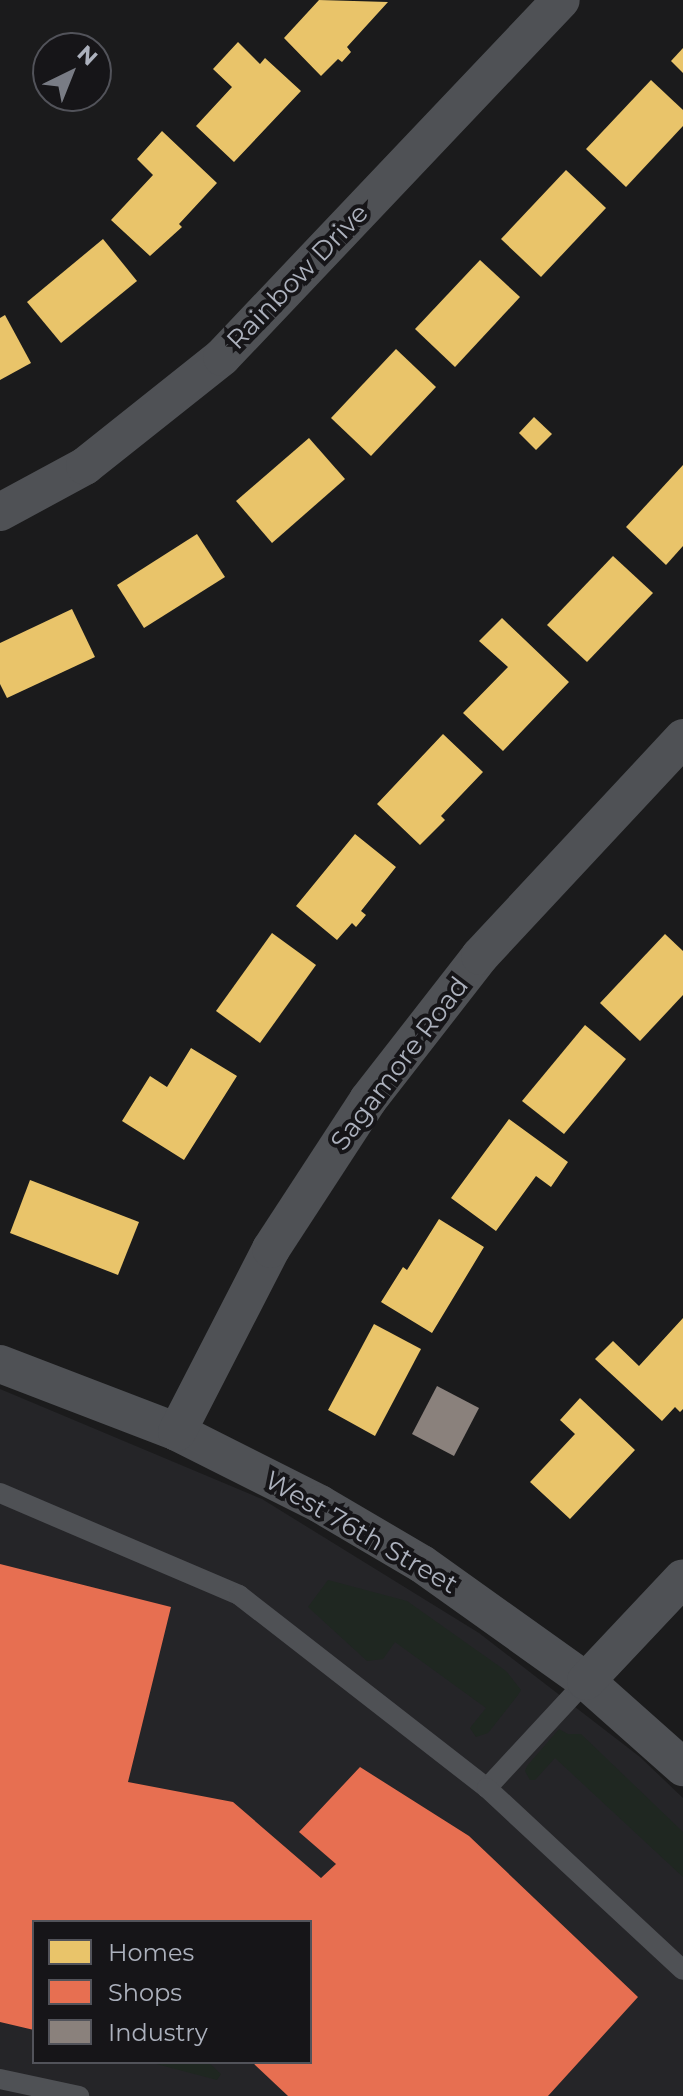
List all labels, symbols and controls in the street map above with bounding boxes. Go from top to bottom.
north arrow [32,32,112,112]
text: N [72,40,103,71]
street label: Rainbow Drive [221,198,375,356]
street label: Sagamore Road [325,971,475,1157]
street label: West 76th Street [259,1465,463,1601]
legend [32,1920,312,2064]
text: Homes [108,1938,194,1967]
text: Shops [108,1978,182,2007]
text: Industry [108,2018,208,2047]

